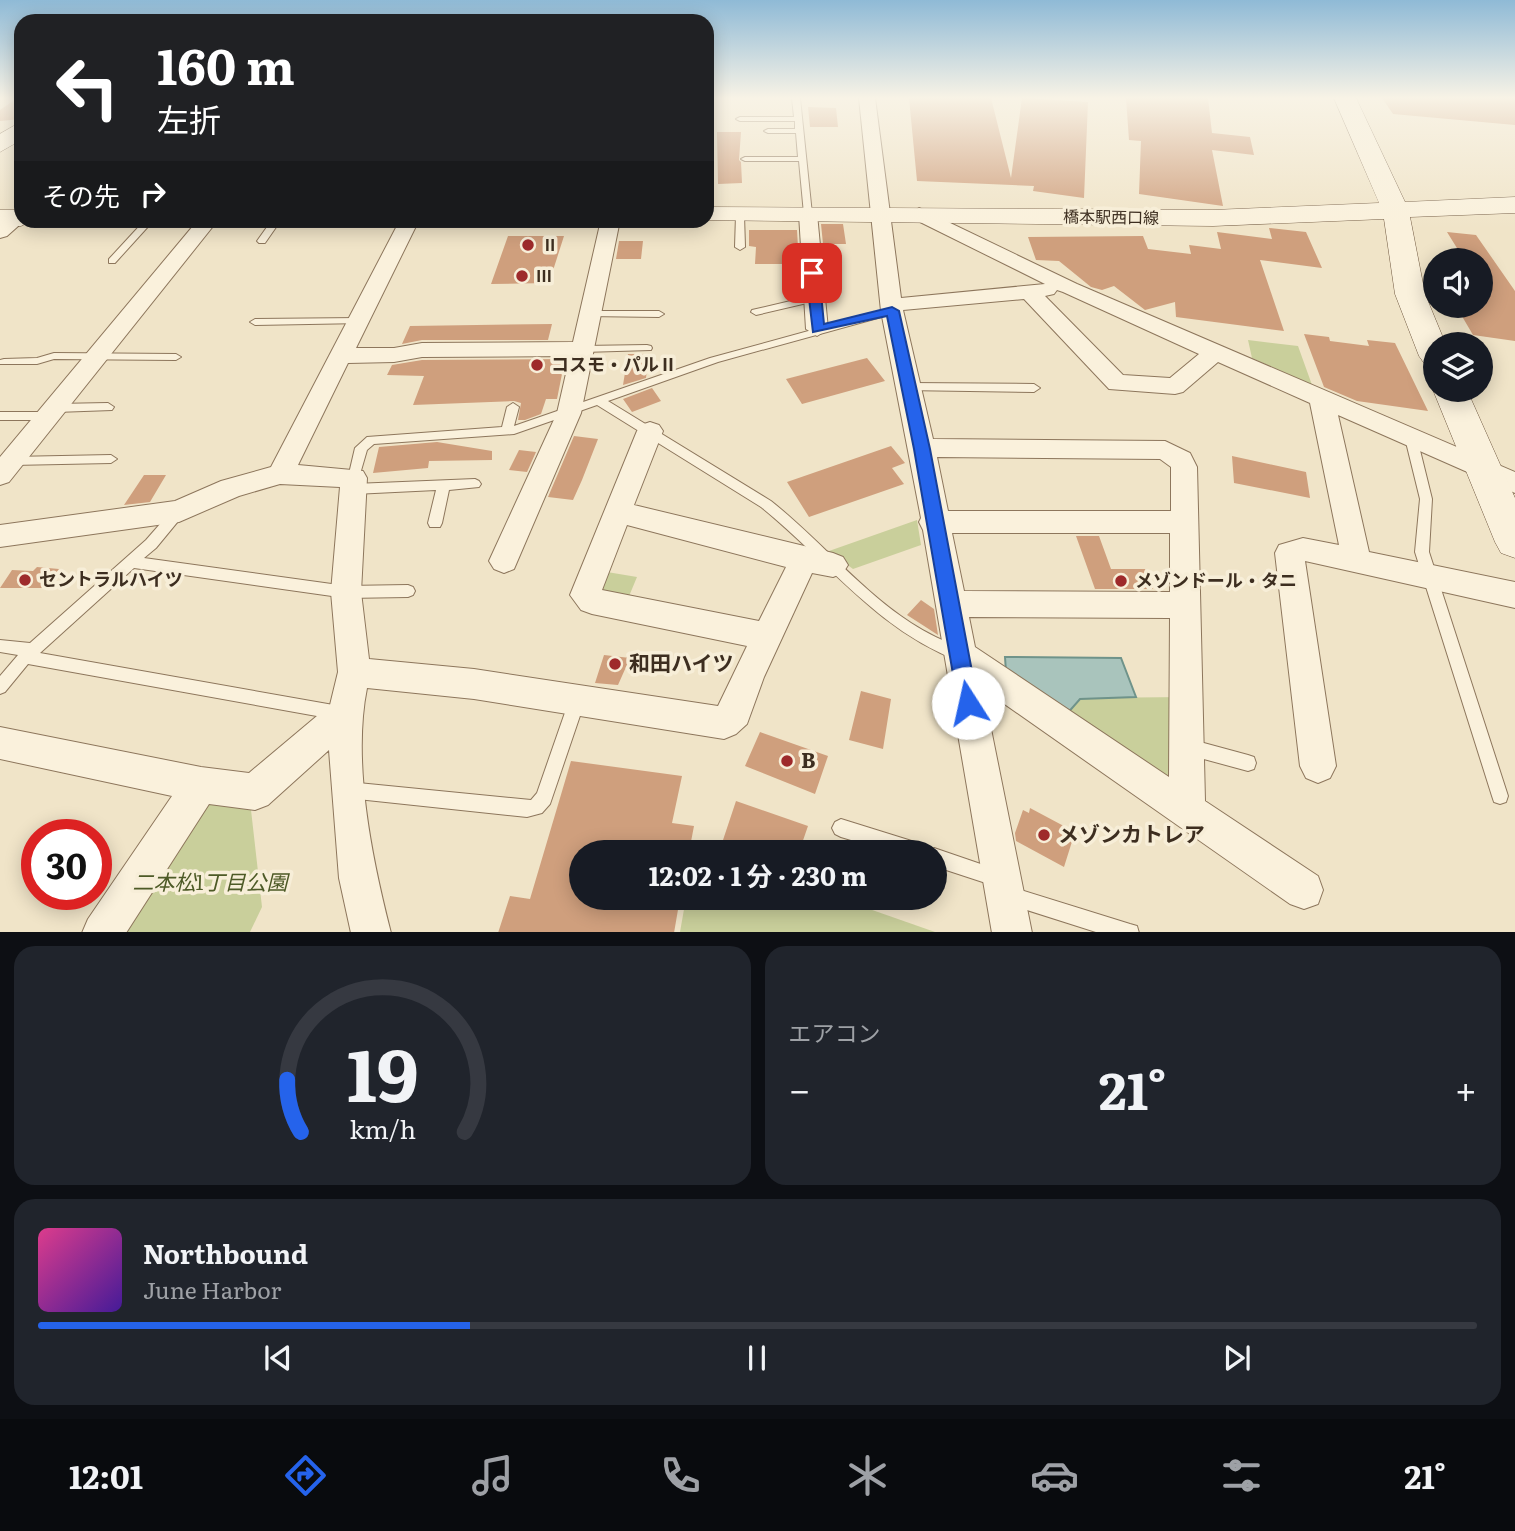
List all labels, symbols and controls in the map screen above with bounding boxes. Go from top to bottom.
text: 160 m [157,27,295,100]
icon: left [42,42,133,133]
text: 左折 [157,94,221,142]
text: その先 [42,175,120,214]
icon: right [134,175,172,213]
street label: 橋本駅西口線 [1063,203,1159,229]
place label: Ⅱ [542,232,558,256]
marker: Ⅱ [520,237,536,253]
pin [782,243,842,303]
map controls [1423,248,1493,402]
button: sound [1423,248,1493,318]
icon: arrive [793,254,831,292]
place label: Ⅲ [536,263,552,287]
marker: Ⅲ [514,268,530,284]
button: layers [1423,332,1493,402]
place label: コスモ・パルⅡ [551,350,677,377]
marker: コスモ・パルⅡ [529,357,545,373]
place label: セントラルハイツ [39,565,183,592]
place label: メゾンドール・タニ [1135,566,1297,593]
marker: セントラルハイツ [17,572,33,588]
marker: メゾンドール・タニ [1113,573,1129,589]
place label: 和田ハイツ [629,646,734,677]
marker: 和田ハイツ [607,656,623,672]
position arrow [931,666,1005,740]
place label: B [801,743,816,774]
marker: B [779,753,795,769]
place label: メゾンカトレア [1058,817,1205,848]
speed limit sign: 30 [21,819,112,910]
marker: メゾンカトレア [1036,827,1052,843]
text: 12:02 · 1 分 · 230 m [649,855,867,894]
park label: 二本松1丁目公園 [132,865,290,896]
text: エアコン [789,1015,881,1049]
text: 19 [346,1016,418,1124]
text: 21° [1099,1049,1167,1126]
text: − [789,1059,811,1116]
text: + [1455,1059,1477,1116]
text: km/h [349,1109,416,1146]
text: Northbound [143,1233,308,1272]
text: June Harbor [143,1272,281,1306]
icon: previous [259,1339,297,1377]
icon: pause [738,1339,776,1377]
icon: next [1218,1339,1256,1377]
text: 12:01 [69,1451,143,1499]
icon: directions [281,1451,330,1500]
icon: music [468,1451,517,1500]
icon: phone [656,1451,705,1500]
icon: climate [843,1451,892,1500]
icon: car [1030,1451,1079,1500]
icon: filters [1217,1451,1266,1500]
text: 21° [1404,1451,1446,1499]

